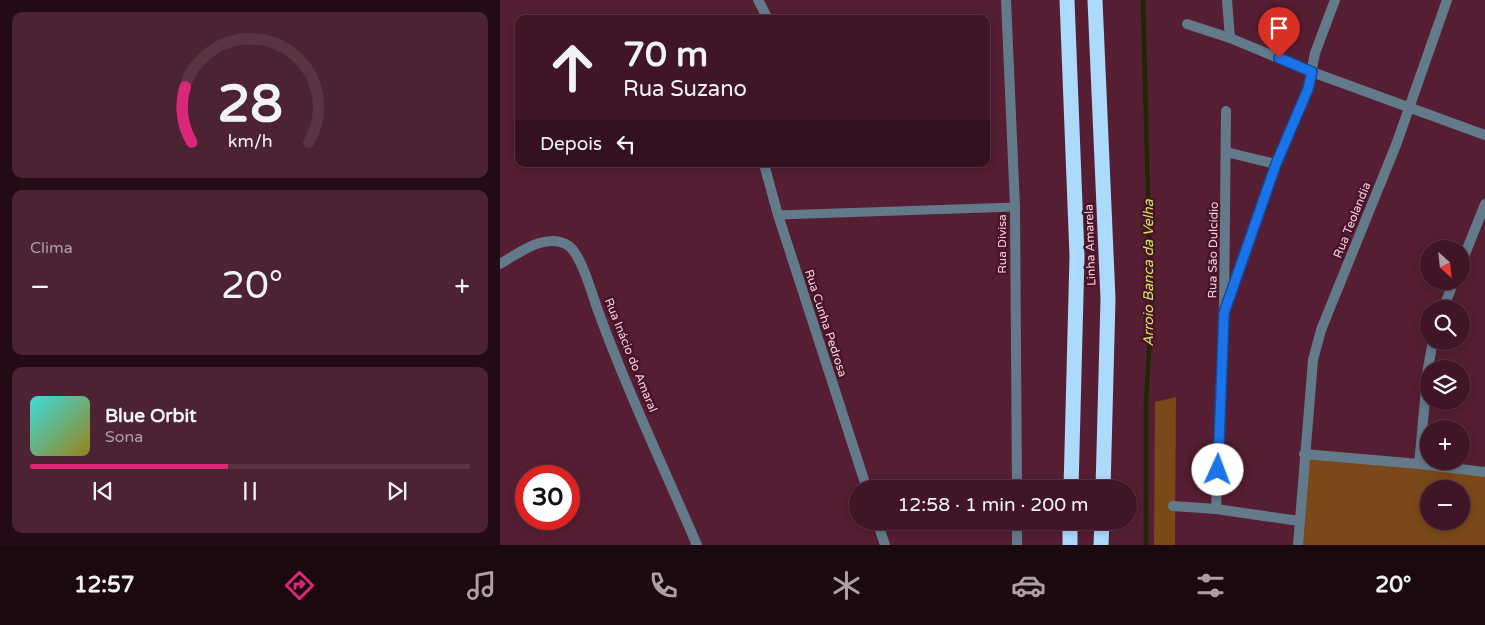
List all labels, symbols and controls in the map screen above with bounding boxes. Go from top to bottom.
pin [1258,7,1300,58]
icon: arrive [1265,14,1293,42]
text: 70 m [623,34,708,76]
icon: ahead [540,35,605,100]
text: 28 [217,73,283,136]
text: Rua Suzano [623,76,747,102]
icon: left [612,130,640,158]
text: km/h [228,131,272,152]
text: Depois [540,133,602,155]
street label: Rua Teolandia [1330,180,1374,260]
water label: Arroio Banca da Velha [1140,198,1157,347]
street label: Rua São Dulcídio [1205,202,1221,298]
street label: Linha Amarela [1082,204,1098,286]
street label: Rua Divisa [995,214,1009,274]
text: Clima [30,238,73,258]
north arrow [1420,240,1470,290]
map controls [1420,240,1470,530]
text: 20° [221,263,283,309]
street label: Rua Cunha Pedrosa [802,267,850,379]
text: − [30,270,50,304]
text: + [454,270,470,304]
street label: Rua Inácio do Amaral [602,296,660,414]
button: search [1420,300,1470,350]
button: layers [1420,360,1470,410]
text: Blue Orbit [105,405,197,427]
button: + [1420,420,1470,470]
text: Sona [105,427,143,447]
position arrow [1191,443,1243,495]
speed limit sign: 30 [515,465,580,530]
icon: previous [89,477,117,505]
icon: pause [236,477,264,505]
icon: next [383,477,411,505]
button: − [1420,480,1470,530]
text: 12:58 · 1 min · 200 m [897,494,1089,516]
icon: directions [282,568,317,603]
icon: music [464,568,499,603]
icon: phone [646,568,681,603]
icon: climate [829,568,864,603]
icon: car [1011,568,1046,603]
icon: filters [1193,568,1228,603]
text: 12:57 [74,572,135,598]
text: 20° [1375,572,1411,598]

